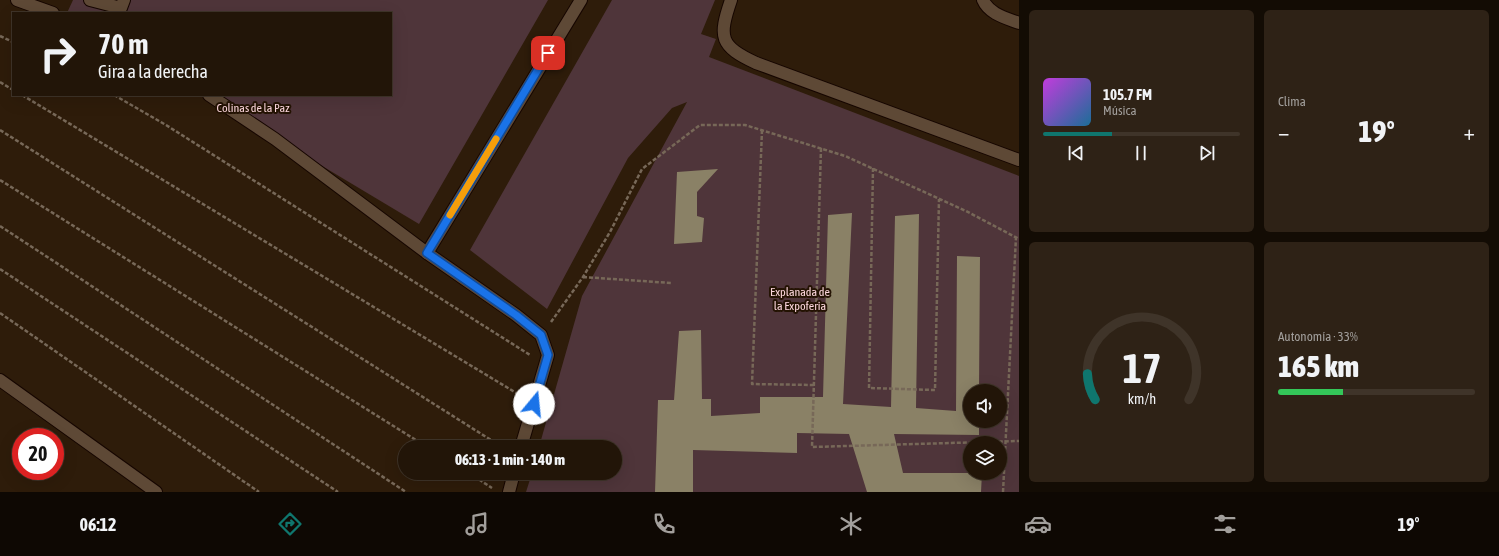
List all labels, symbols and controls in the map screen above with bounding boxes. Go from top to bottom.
icon: right [32,28,84,80]
text: 70 m [98,28,148,60]
pin [531,36,565,70]
icon: arrive [537,42,559,64]
text: Gira a la derecha [98,61,208,82]
text: 105.7 FM [1103,86,1152,103]
text: Clima [1278,94,1306,109]
park label: Colinas de la Paz [217,101,290,115]
text: Música [1103,103,1136,118]
text: 19° [1358,114,1395,148]
text: − [1278,119,1289,145]
text: + [1464,119,1475,145]
icon: previous [1065,142,1087,164]
icon: pause [1130,142,1152,164]
icon: next [1196,142,1218,164]
park label: Explanada de la Expoferia [770,285,830,313]
text: Autonomía · 33% [1278,329,1358,344]
text: 17 [1122,344,1161,392]
text: 165 km [1278,349,1359,383]
position arrow [513,383,555,425]
map controls [963,384,1007,480]
button: sound [963,384,1007,428]
text: km/h [1127,391,1156,407]
speed limit sign: 20 [12,428,64,480]
button: layers [963,436,1007,480]
text: 06:13 · 1 min · 140 m [455,451,565,468]
icon: directions [276,510,304,538]
icon: music [463,510,491,538]
icon: phone [650,510,678,538]
icon: climate [837,510,865,538]
icon: car [1024,510,1052,538]
icon: filters [1211,510,1239,538]
text: 06:12 [80,514,117,535]
text: 19° [1398,514,1419,535]

